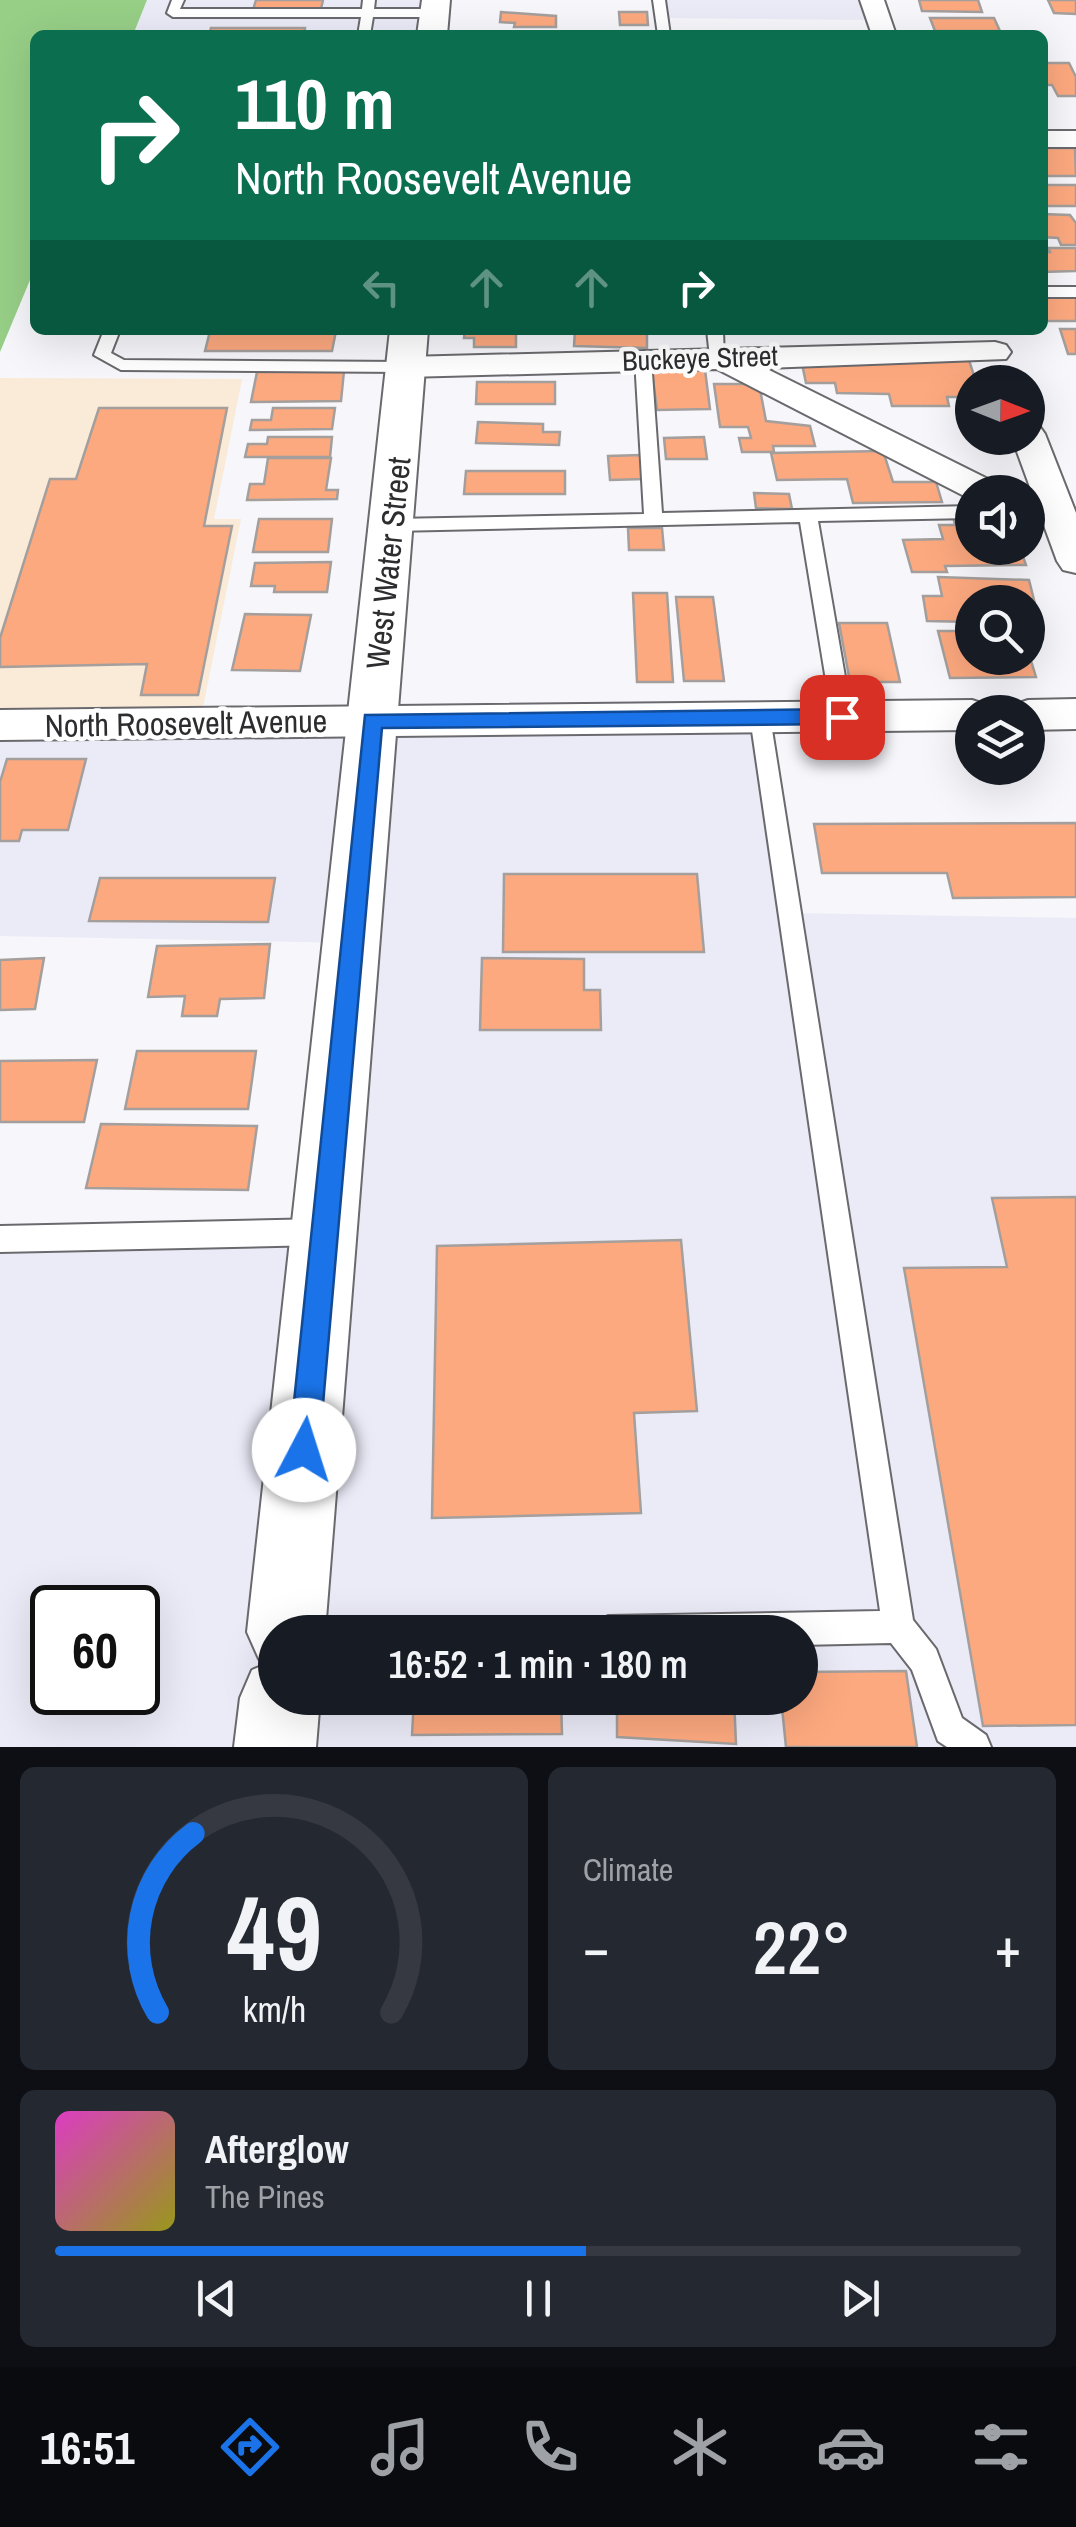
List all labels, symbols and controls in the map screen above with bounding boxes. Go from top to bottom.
text: 110 m [235,57,395,151]
icon: right [70,70,200,200]
text: North Roosevelt Avenue [235,147,632,208]
icon: left [354,260,409,315]
icon: ahead [459,260,514,315]
icon: ahead [564,260,619,315]
icon: right [669,260,724,315]
street label: Buckeye Street [622,336,778,380]
north arrow [955,365,1045,455]
map controls [955,365,1045,785]
street label: West Water Street [355,455,421,671]
button: sound [955,475,1045,565]
button: search [955,585,1045,675]
pin [800,675,885,760]
icon: arrive [815,690,870,745]
button: layers [955,695,1045,785]
street label: North Roosevelt Avenue [44,699,328,747]
position arrow [252,1398,356,1502]
speed limit sign: 60 [30,1585,160,1715]
text: 16:52 · 1 min · 180 m [388,1639,688,1690]
text: Climate [583,1848,673,1891]
text: 49 [227,1862,321,2002]
text: 22° [753,1896,851,1997]
text: − [583,1910,609,1984]
text: + [995,1910,1021,1984]
text: km/h [242,1985,306,2033]
text: Afterglow [205,2124,349,2175]
text: The Pines [205,2175,325,2218]
icon: previous [189,2271,244,2326]
icon: pause [511,2271,566,2326]
icon: next [833,2271,888,2326]
icon: directions [215,2412,285,2482]
icon: music [365,2412,435,2482]
icon: phone [515,2412,585,2482]
icon: climate [665,2412,735,2482]
icon: car [816,2412,886,2482]
icon: filters [966,2412,1036,2482]
text: 16:51 [40,2417,134,2478]

